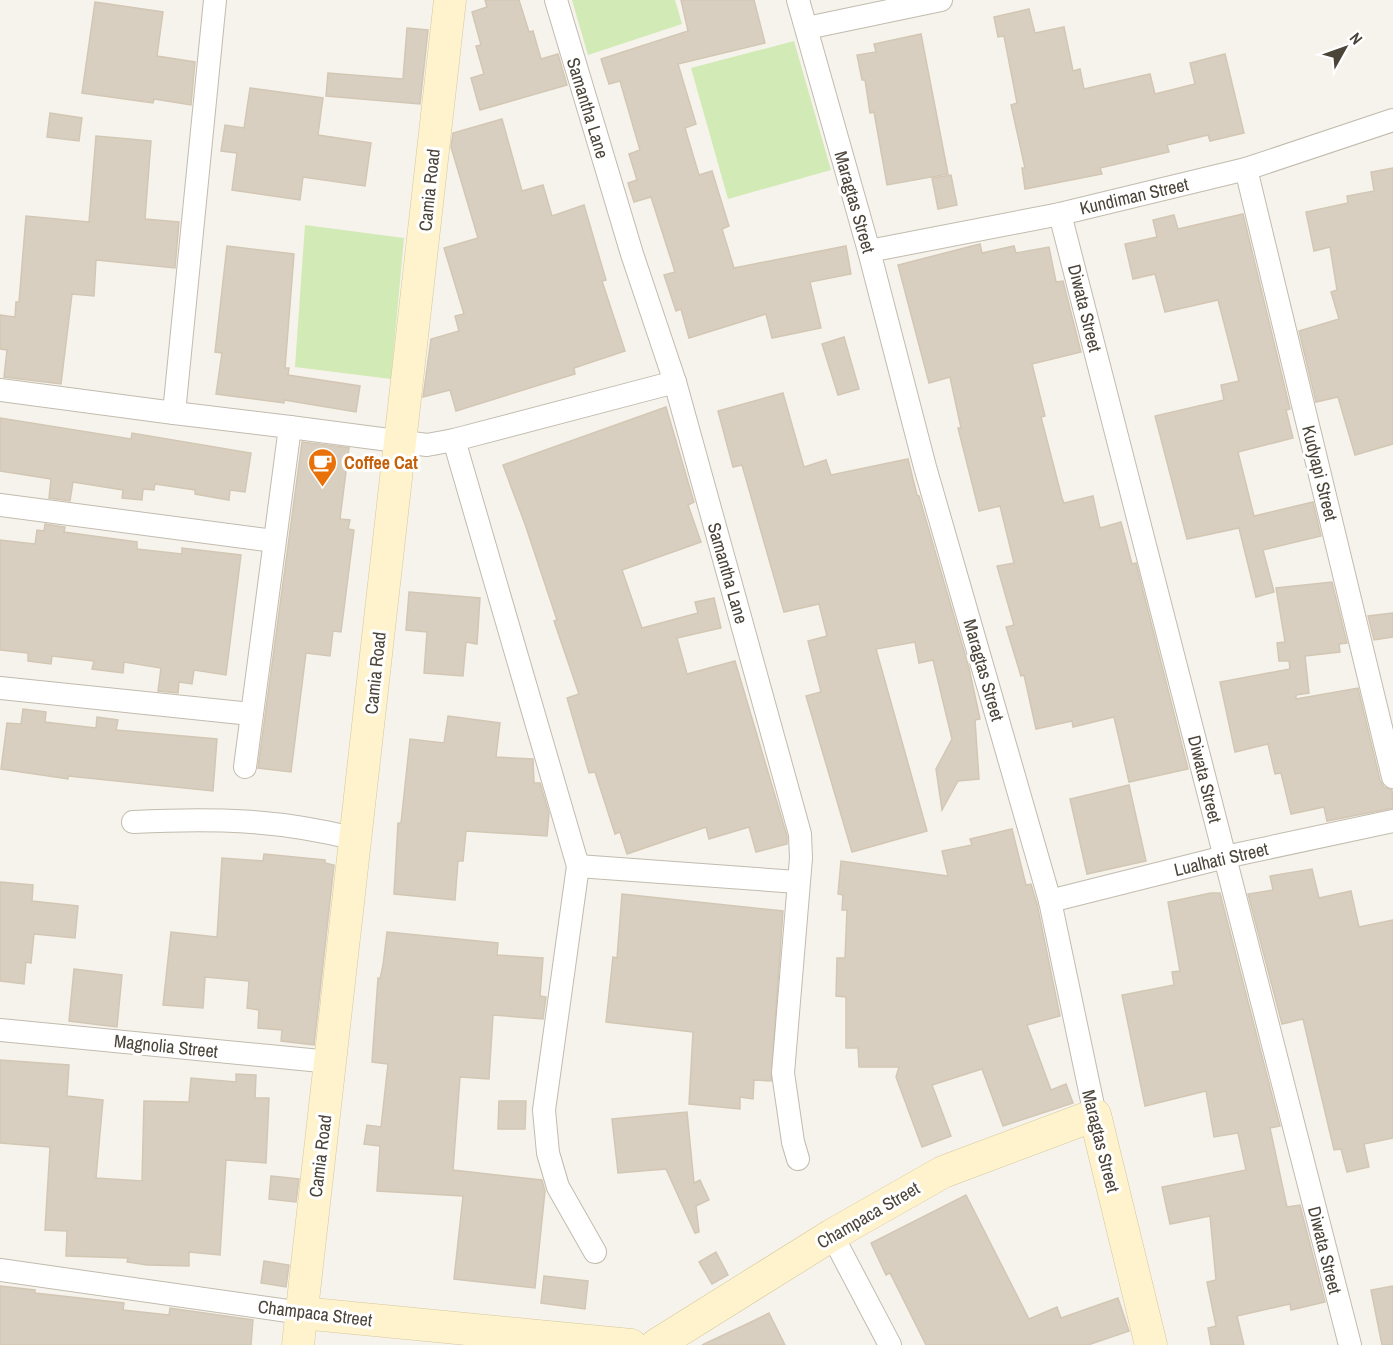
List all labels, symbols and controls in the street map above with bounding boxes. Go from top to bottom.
north arrow [1315,18,1375,78]
text: N [1345,28,1368,49]
street label: Samantha Lane [561,55,615,161]
street label: Camia Road [412,147,446,233]
street label: Maragtas Street [829,148,881,256]
street label: Kundiman Street [1077,171,1191,221]
street label: Diwata Street [1062,262,1108,354]
street label: Kudyapi Street [1296,423,1344,523]
cafe icon: Coffee Cat [307,446,339,488]
place label: Coffee Cat [344,450,418,475]
street label: Samantha Lane [702,519,754,627]
street label: Maragtas Street [958,616,1010,724]
street label: Camia Road [358,630,392,716]
street label: Diwata Street [1182,733,1228,825]
street label: Lualhati Street [1171,836,1271,882]
street label: Magnolia Street [113,1028,219,1064]
street label: Maragtas Street [1076,1087,1126,1195]
street label: Camia Road [303,1113,337,1199]
street label: Champaca Street [812,1175,924,1255]
street label: Diwata Street [1302,1204,1348,1296]
street label: Champaca Street [256,1294,374,1332]

